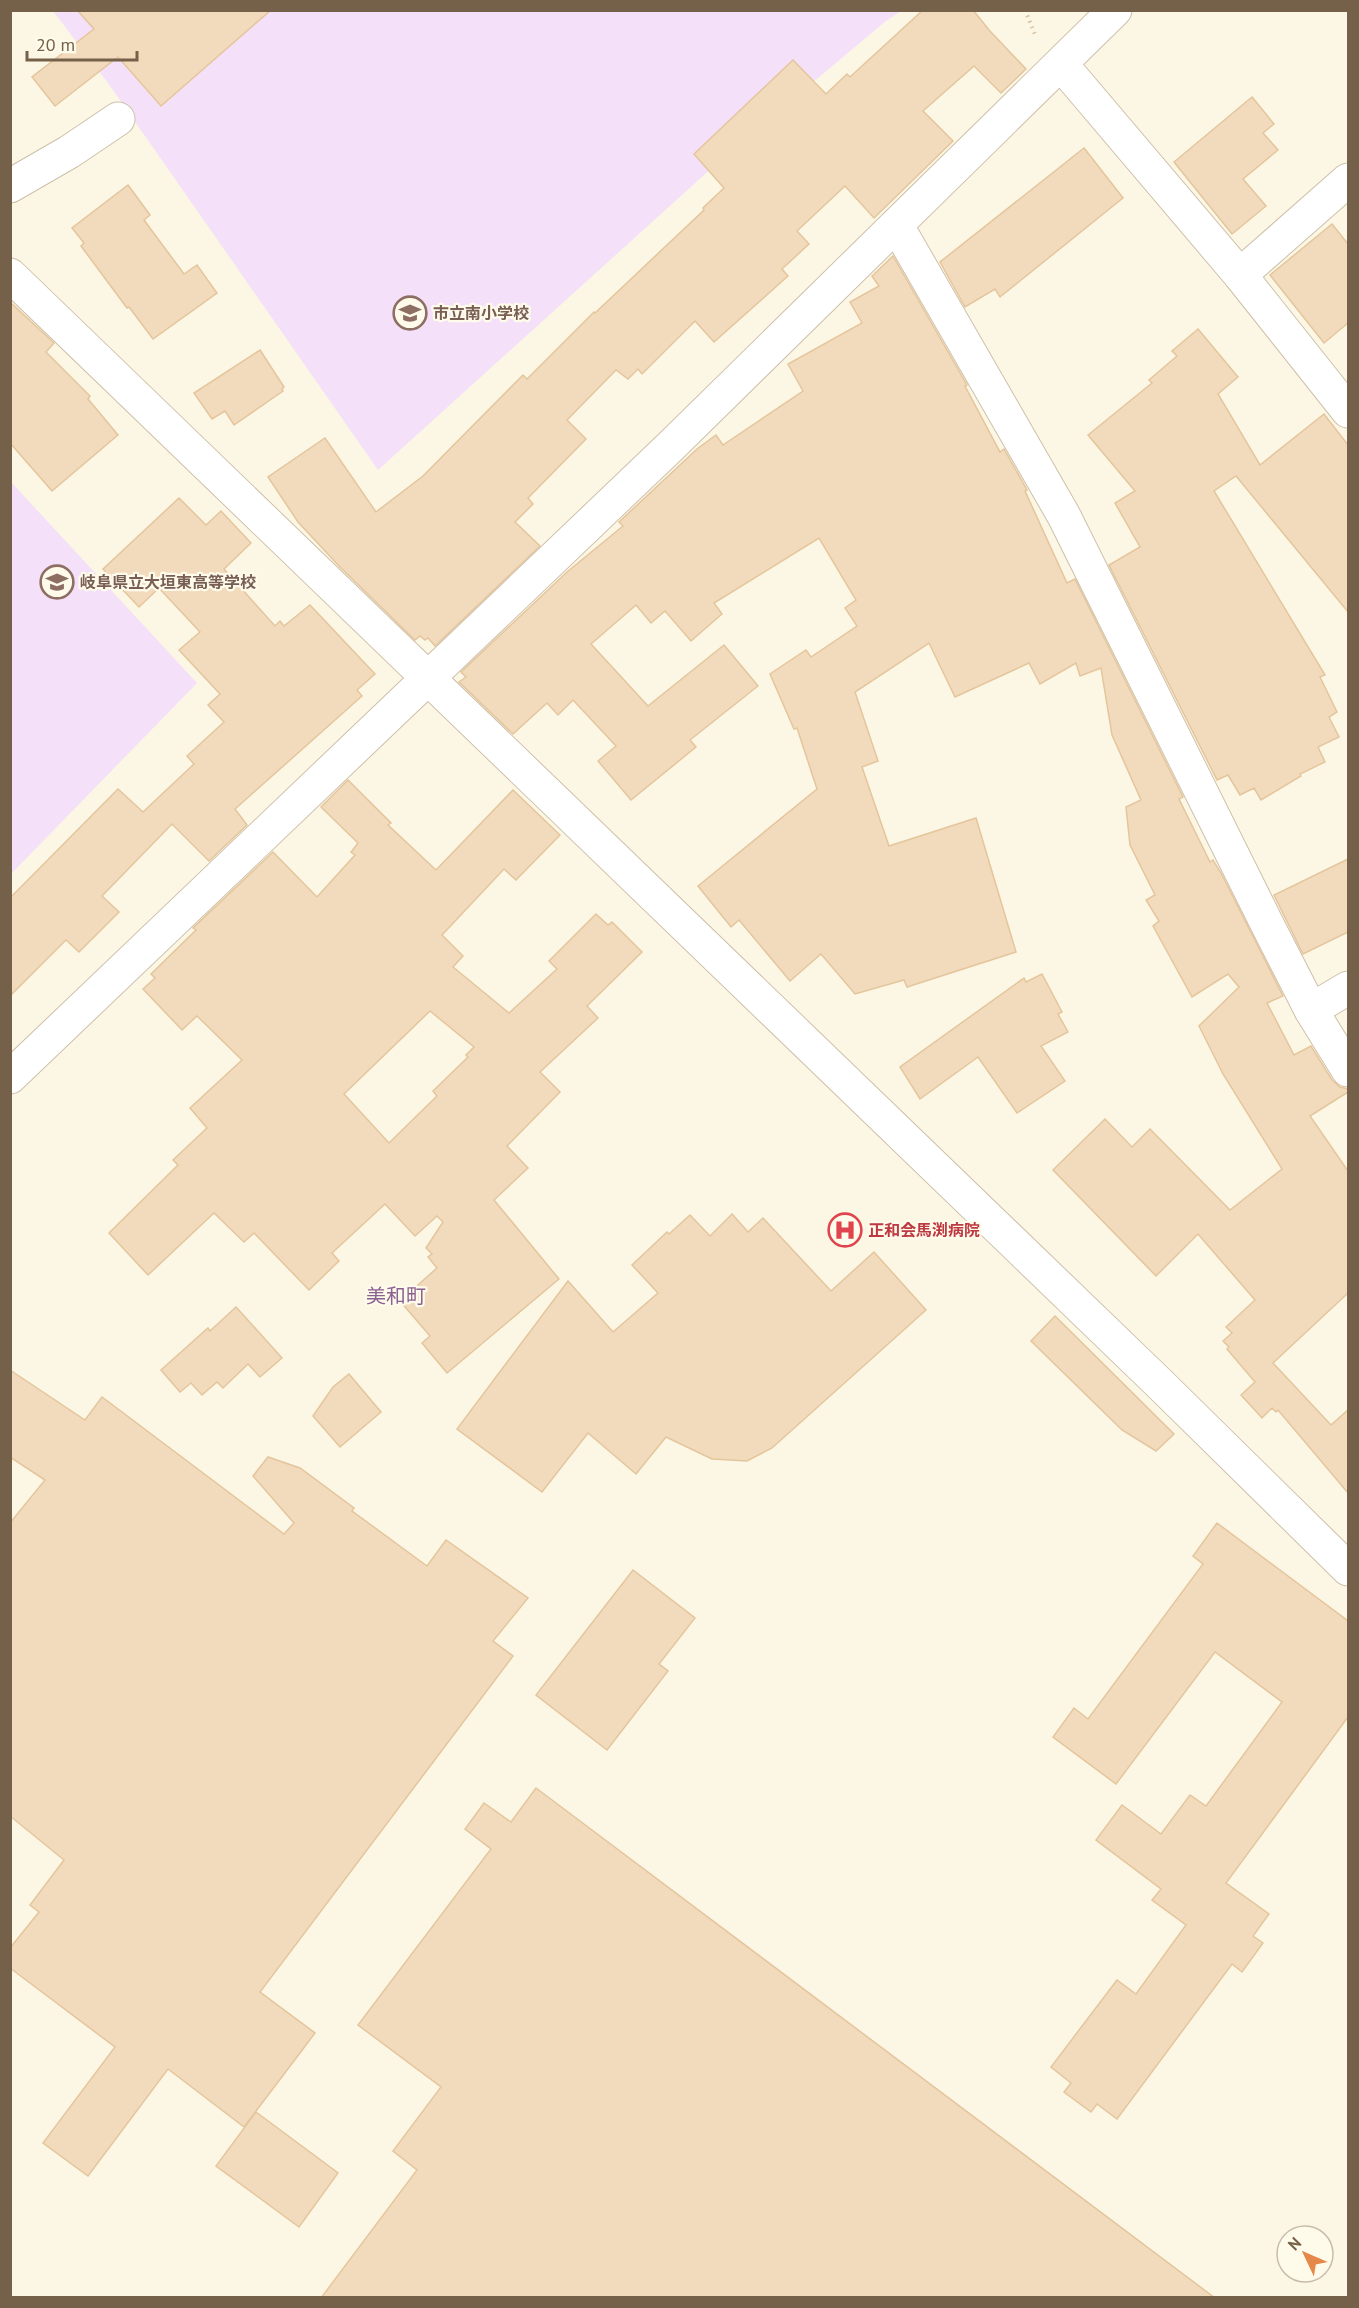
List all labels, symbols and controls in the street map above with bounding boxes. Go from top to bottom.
scale bar [27,24,136,62]
text: 20 m [36,33,75,56]
school or university icon: 市立南小学校 [392,295,428,331]
place label: 市立南小学校 [433,303,529,323]
school or university icon: 岐阜県立大垣東高等学校 [39,564,75,600]
place label: 岐阜県立大垣東高等学校 [80,572,256,592]
hospital icon: 正和会馬渕病院 [827,1212,863,1248]
place label: 正和会馬渕病院 [868,1220,980,1240]
district label: 美和町 [366,1283,426,1309]
north arrow [1275,2224,1335,2284]
text: N [1283,2233,1305,2254]

